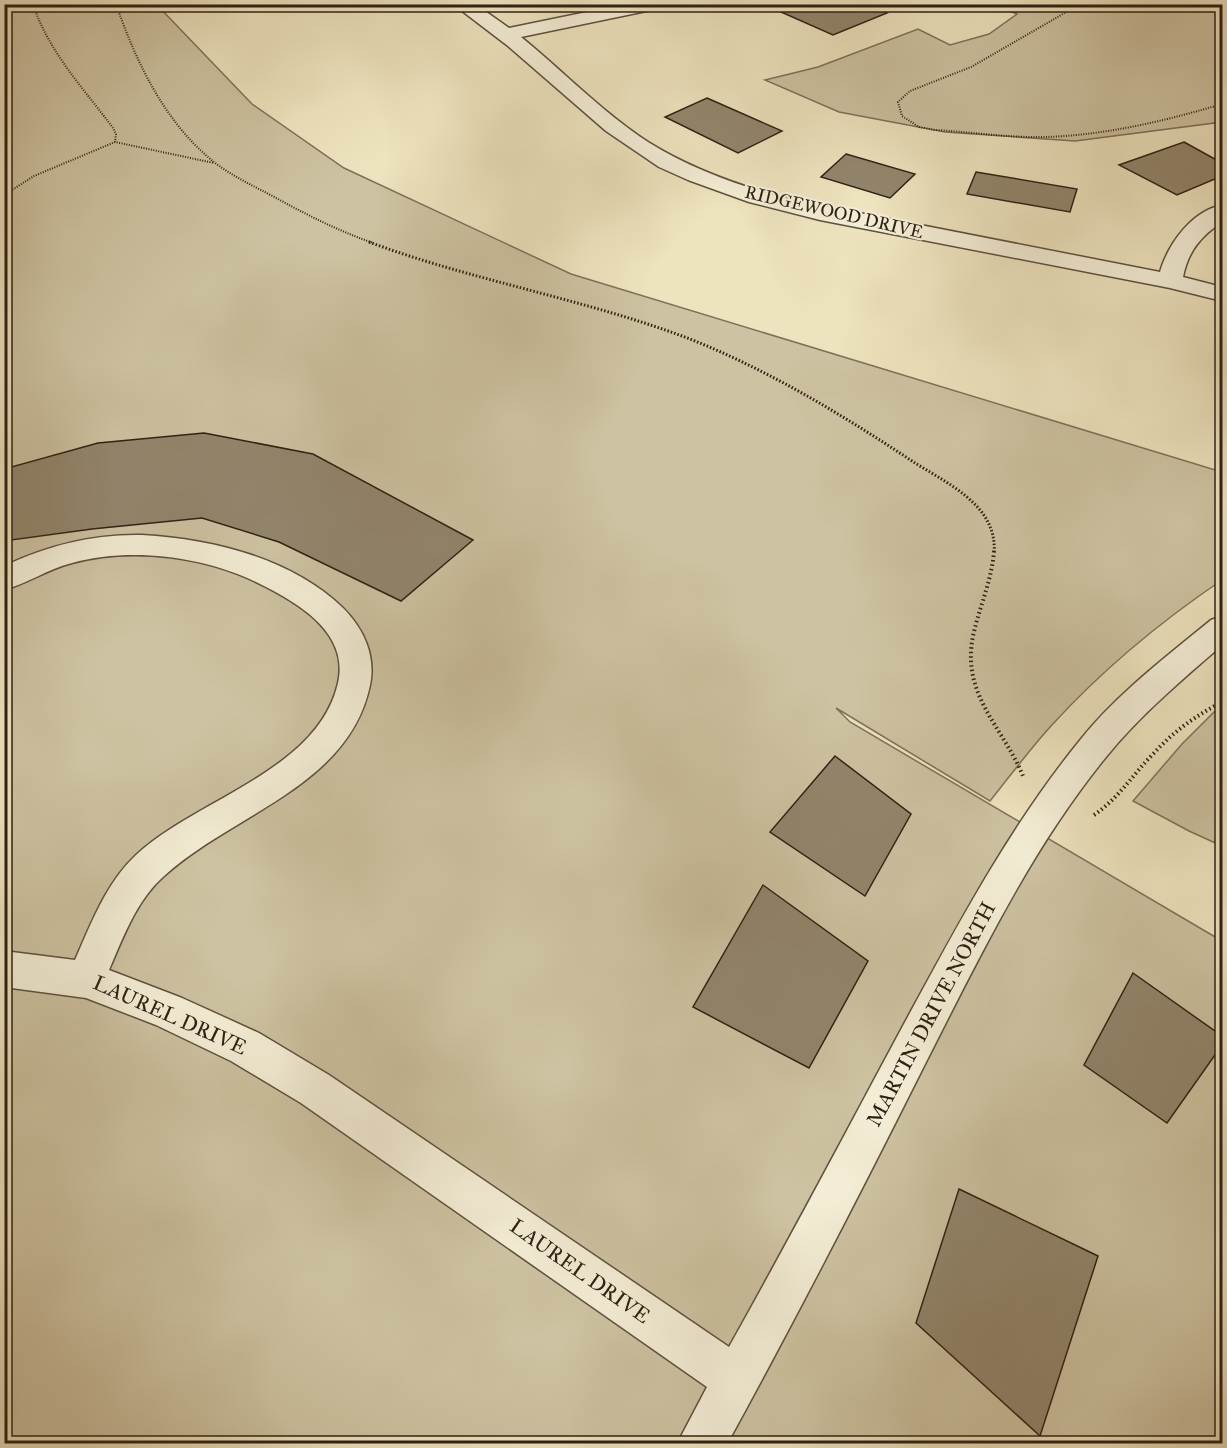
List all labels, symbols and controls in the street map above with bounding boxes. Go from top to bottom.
street label: RIDGEWOOD DRIVE [743,181,925,243]
street label: MARTIN DRIVE NORTH [861,897,1001,1131]
street label: LAUREL DRIVE [89,969,251,1061]
street label: LAUREL DRIVE [505,1213,655,1329]

